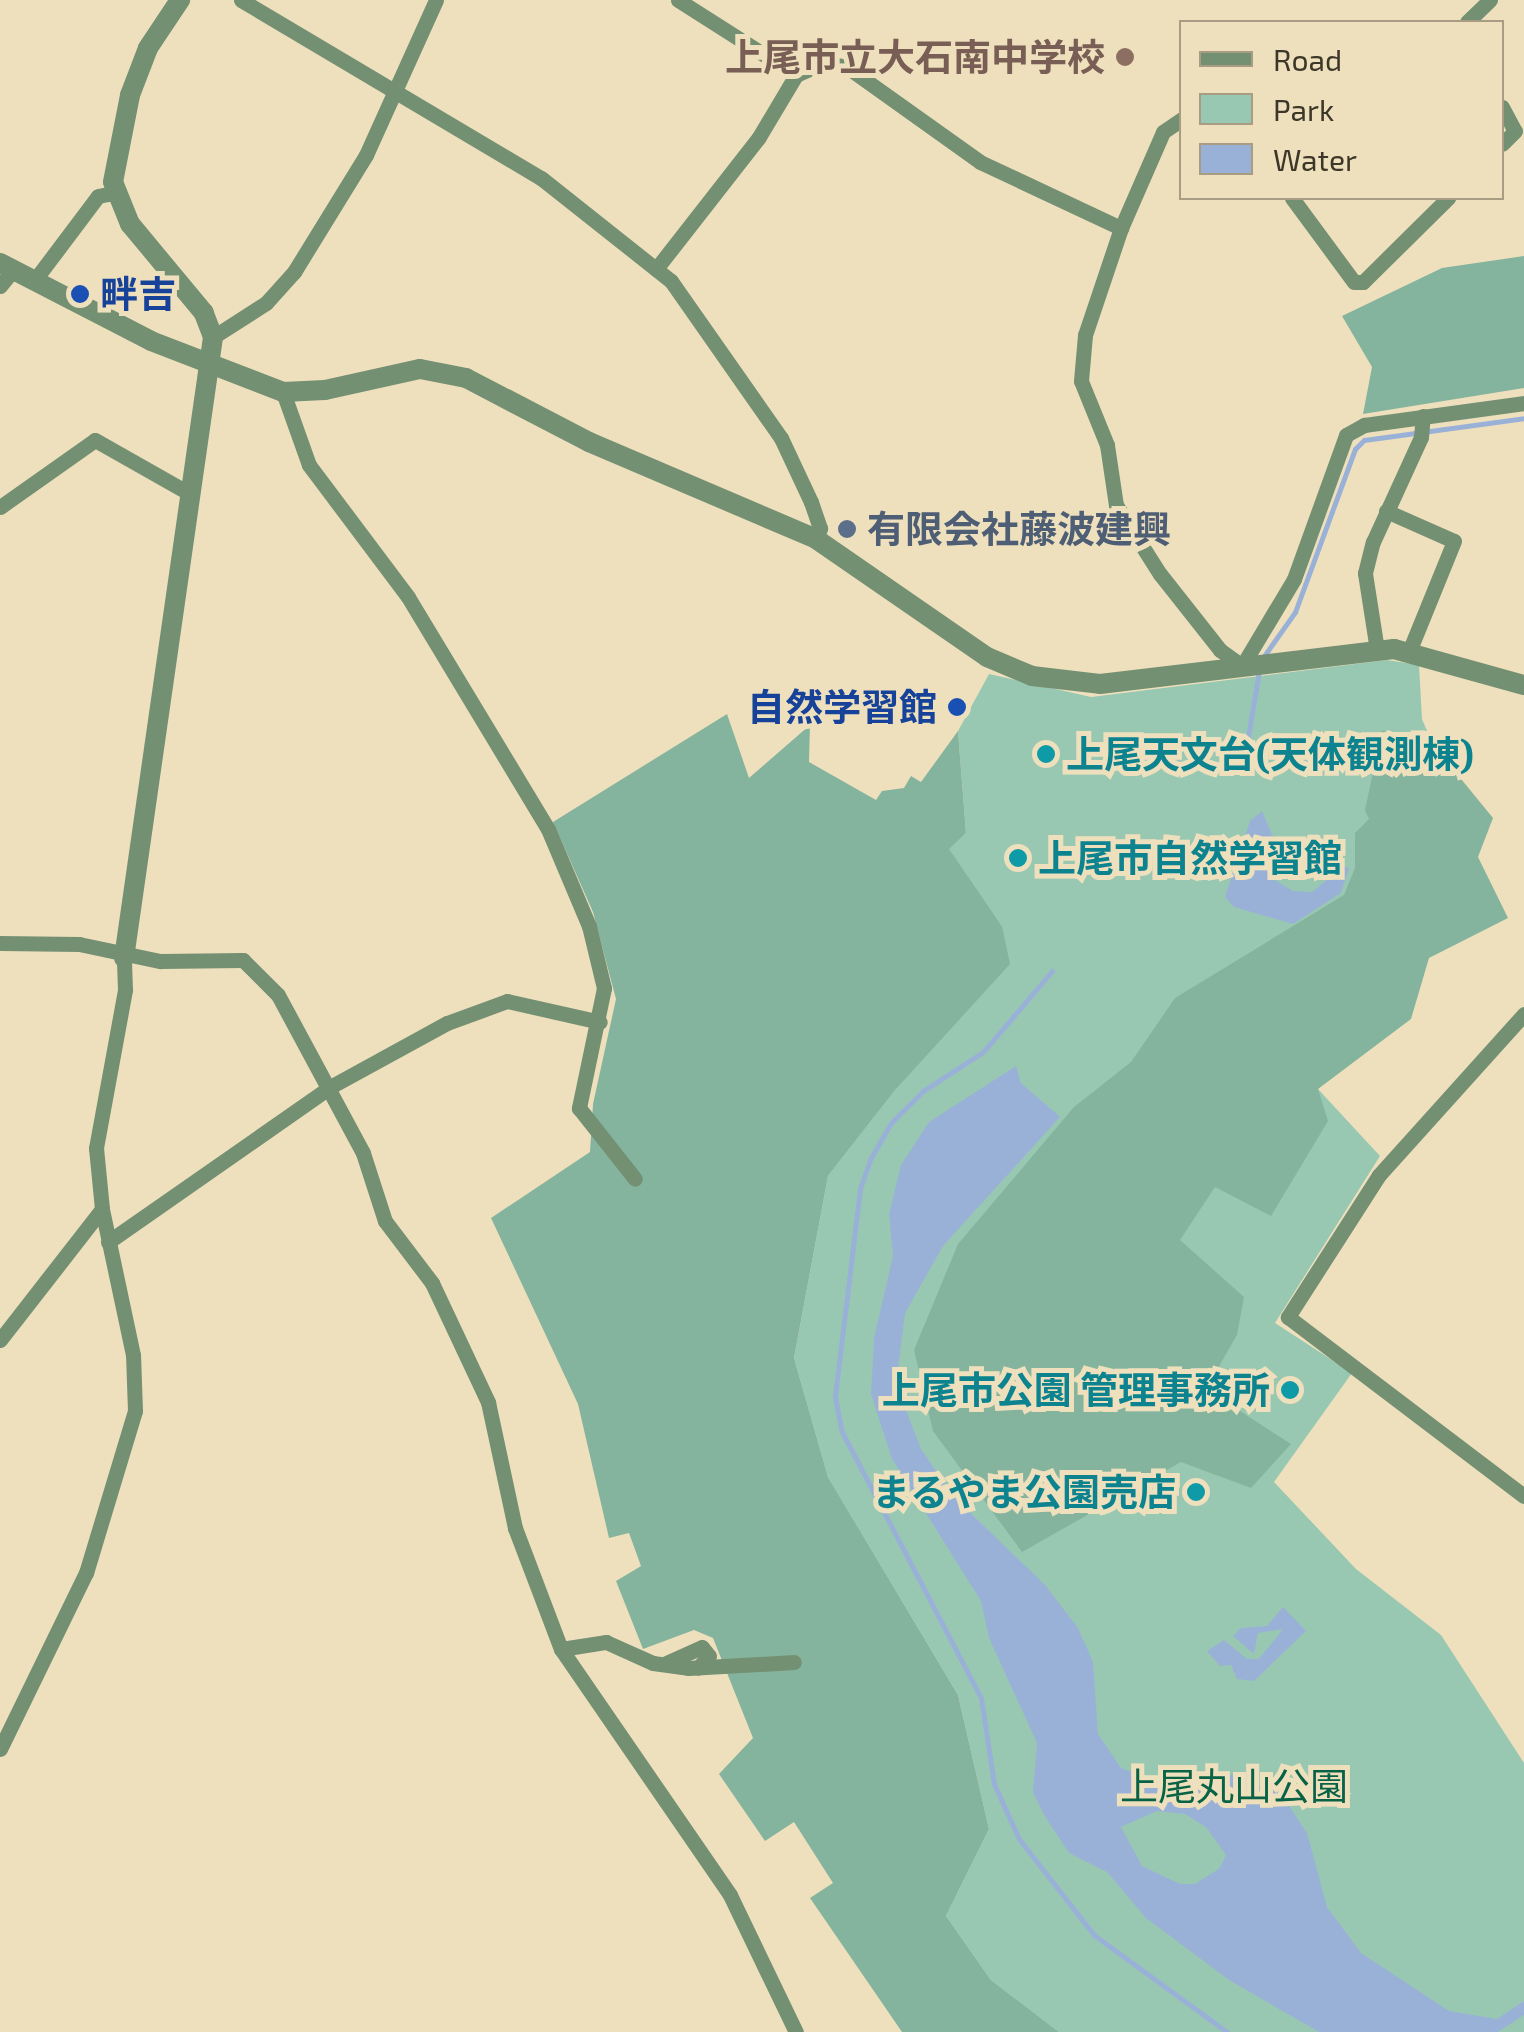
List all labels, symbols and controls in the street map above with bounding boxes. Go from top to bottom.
legend [1179,20,1504,200]
place label: 上尾市立大石南中学校 [725,34,1105,80]
text: Road [1273,41,1342,77]
marker: 上尾市立大石南中学校 [1114,46,1136,68]
text: Park [1273,91,1334,127]
text: Water [1273,141,1357,177]
place label: 畔吉 [100,271,176,317]
marker: 畔吉 [69,283,91,305]
place label: 有限会社藤波建興 [867,506,1171,552]
marker: 有限会社藤波建興 [836,518,858,540]
place label: 自然学習館 [747,684,937,730]
marker: 自然学習館 [946,696,968,718]
place label: 上尾天文台(天体観測棟) [1066,731,1474,777]
marker: 上尾天文台(天体観測棟) [1035,743,1057,765]
place label: 上尾市自然学習館 [1038,835,1342,881]
marker: 上尾市自然学習館 [1007,847,1029,869]
place label: 上尾市公園 管理事務所 [882,1367,1270,1413]
marker: 上尾市公園 管理事務所 [1279,1379,1301,1401]
place label: まるやま公園売店 [872,1469,1176,1515]
marker: まるやま公園売店 [1185,1481,1207,1503]
park label: 上尾丸山公園 [1120,1763,1348,1809]

